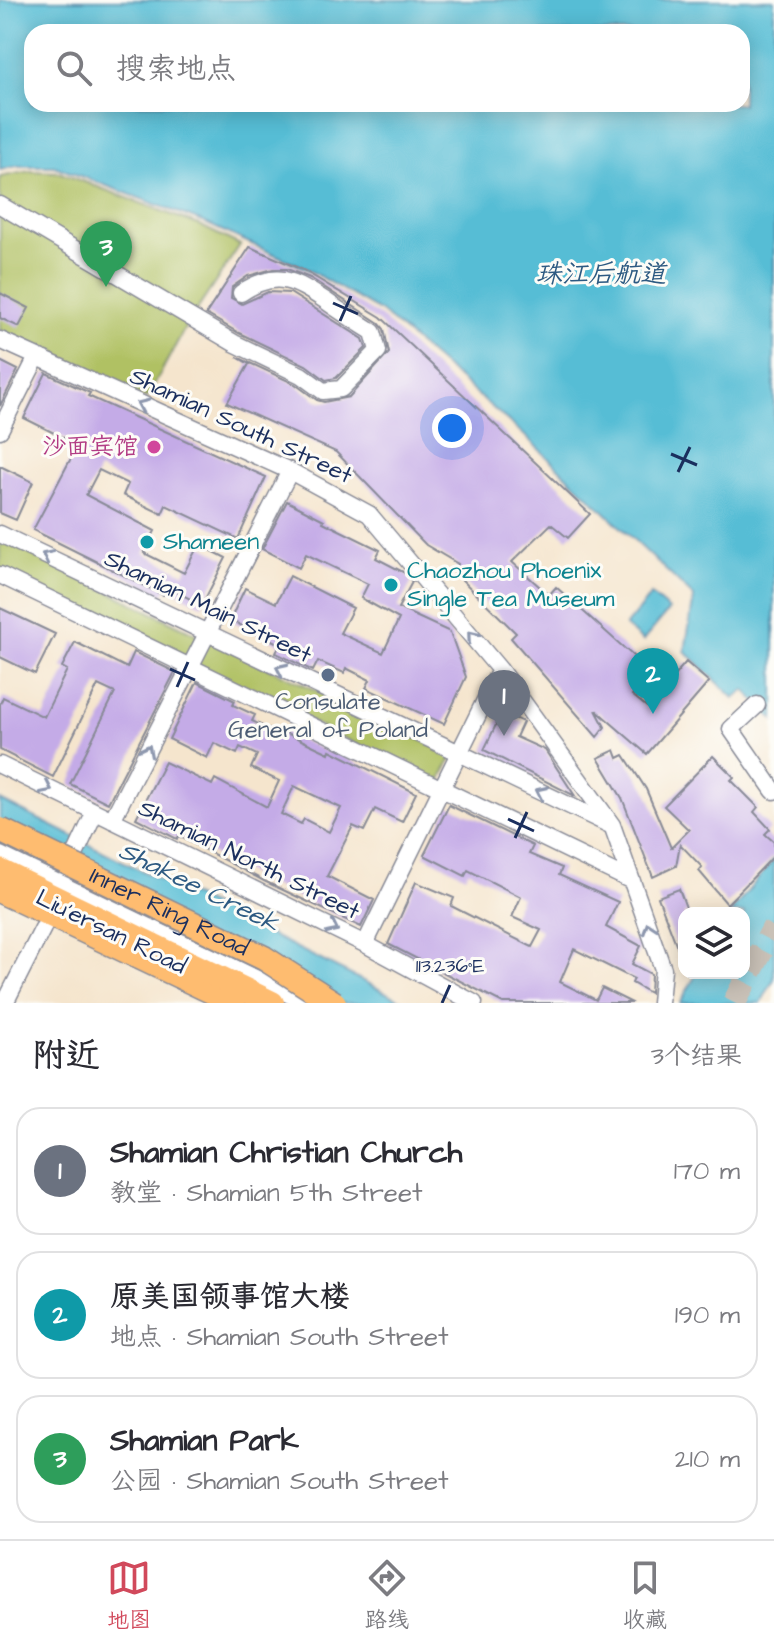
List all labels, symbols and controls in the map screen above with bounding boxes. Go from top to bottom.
search box [24,24,750,112]
icon: search [52,46,96,90]
text: 搜索地点 [116,48,236,90]
pin: 3 [80,221,132,287]
water label: 珠江后航道 [536,256,668,292]
street label: Shamian South Street [124,359,358,493]
one-way arrow [136,398,150,414]
your location [432,408,472,448]
place label: 沙面宾馆 [42,430,138,464]
marker: 沙面宾馆 [145,438,163,456]
place label: Shameen [163,525,259,559]
marker: Shameen [138,533,156,551]
street label: Shamian Main Street [99,542,318,672]
one-way arrow [40,550,55,566]
place label: Chaozhou Phoenix Single Tea Museum [407,554,615,617]
marker: Chaozhou Phoenix Single Tea Museum [382,576,400,594]
one-way arrow [467,631,482,646]
pin: 2 [627,648,679,714]
one-way arrow [275,663,289,679]
marker: Consulate General of Poland [319,666,337,684]
pin: 1 [478,670,530,736]
place label: Consulate General of Poland [228,685,428,747]
one-way arrow [137,744,152,759]
one-way arrow [39,779,54,794]
one-way arrow [535,786,550,802]
street label: Shamian North Street [132,792,366,929]
water label: Shakee Creek [113,833,286,942]
street label: Inner Ring Road [84,859,255,965]
street label: Liu'ersan Road [30,881,192,983]
map controls [678,907,750,979]
button: layers [678,907,750,979]
one-way arrow [324,919,339,934]
one-way arrow [642,921,658,935]
text: 113.236°E [416,952,484,980]
text: 附近 [32,1032,100,1080]
text: 3个结果 [651,1038,742,1074]
text: Shamian Christian Church [110,1132,462,1174]
text: 1 [58,1153,62,1189]
text: 170 m [674,1153,740,1189]
text: 教堂 · Shamian 5th Street [110,1175,423,1211]
text: 原美国领事馆大楼 [110,1276,350,1318]
text: 2 [53,1297,67,1333]
text: 190 m [675,1297,740,1333]
text: 地点 · Shamian South Street [110,1319,449,1355]
text: Shamian Park [110,1420,299,1462]
text: 3 [53,1441,67,1477]
text: 210 m [675,1441,740,1477]
text: 公园 · Shamian South Street [110,1463,449,1499]
tab: 地图 [107,1556,151,1636]
tab: 路线 [365,1556,409,1636]
tab: 收藏 [623,1556,667,1636]

